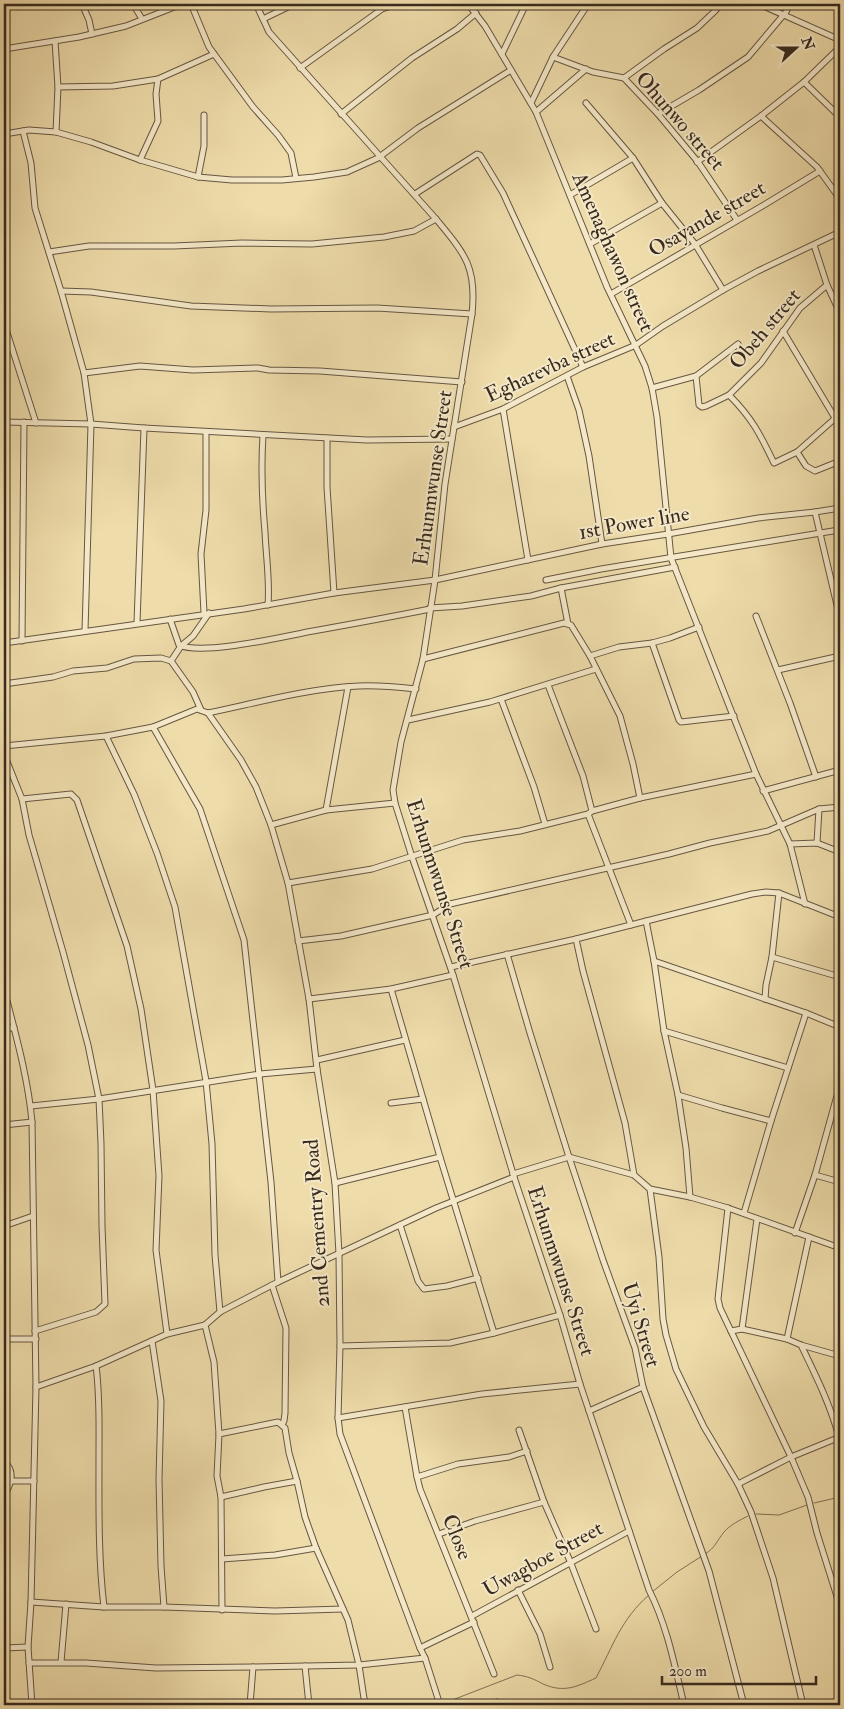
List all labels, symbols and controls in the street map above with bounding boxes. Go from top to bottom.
north arrow [772,22,822,72]
text: N [797,34,818,53]
street label: Ohunwo street [630,66,731,176]
street label: Amenaghawon street [565,167,660,336]
street label: Osayande street [644,174,771,263]
street label: Obeh street [723,283,807,375]
street label: Egharevba street [481,325,619,409]
street label: Erhunmwunse Street [407,388,459,568]
street label: 1st Power line [576,500,692,546]
street label: Erhunmwunse Street [400,796,480,973]
street label: 2nd Cementry Road [298,1137,336,1308]
street label: Erhunmwunse Street [521,1183,601,1360]
street label: Uyi Street [615,1279,667,1371]
street label: Close [436,1510,478,1564]
street label: Uwagboe Street [478,1515,608,1603]
scale bar [662,1654,815,1686]
text: 200 m [669,1662,707,1681]

